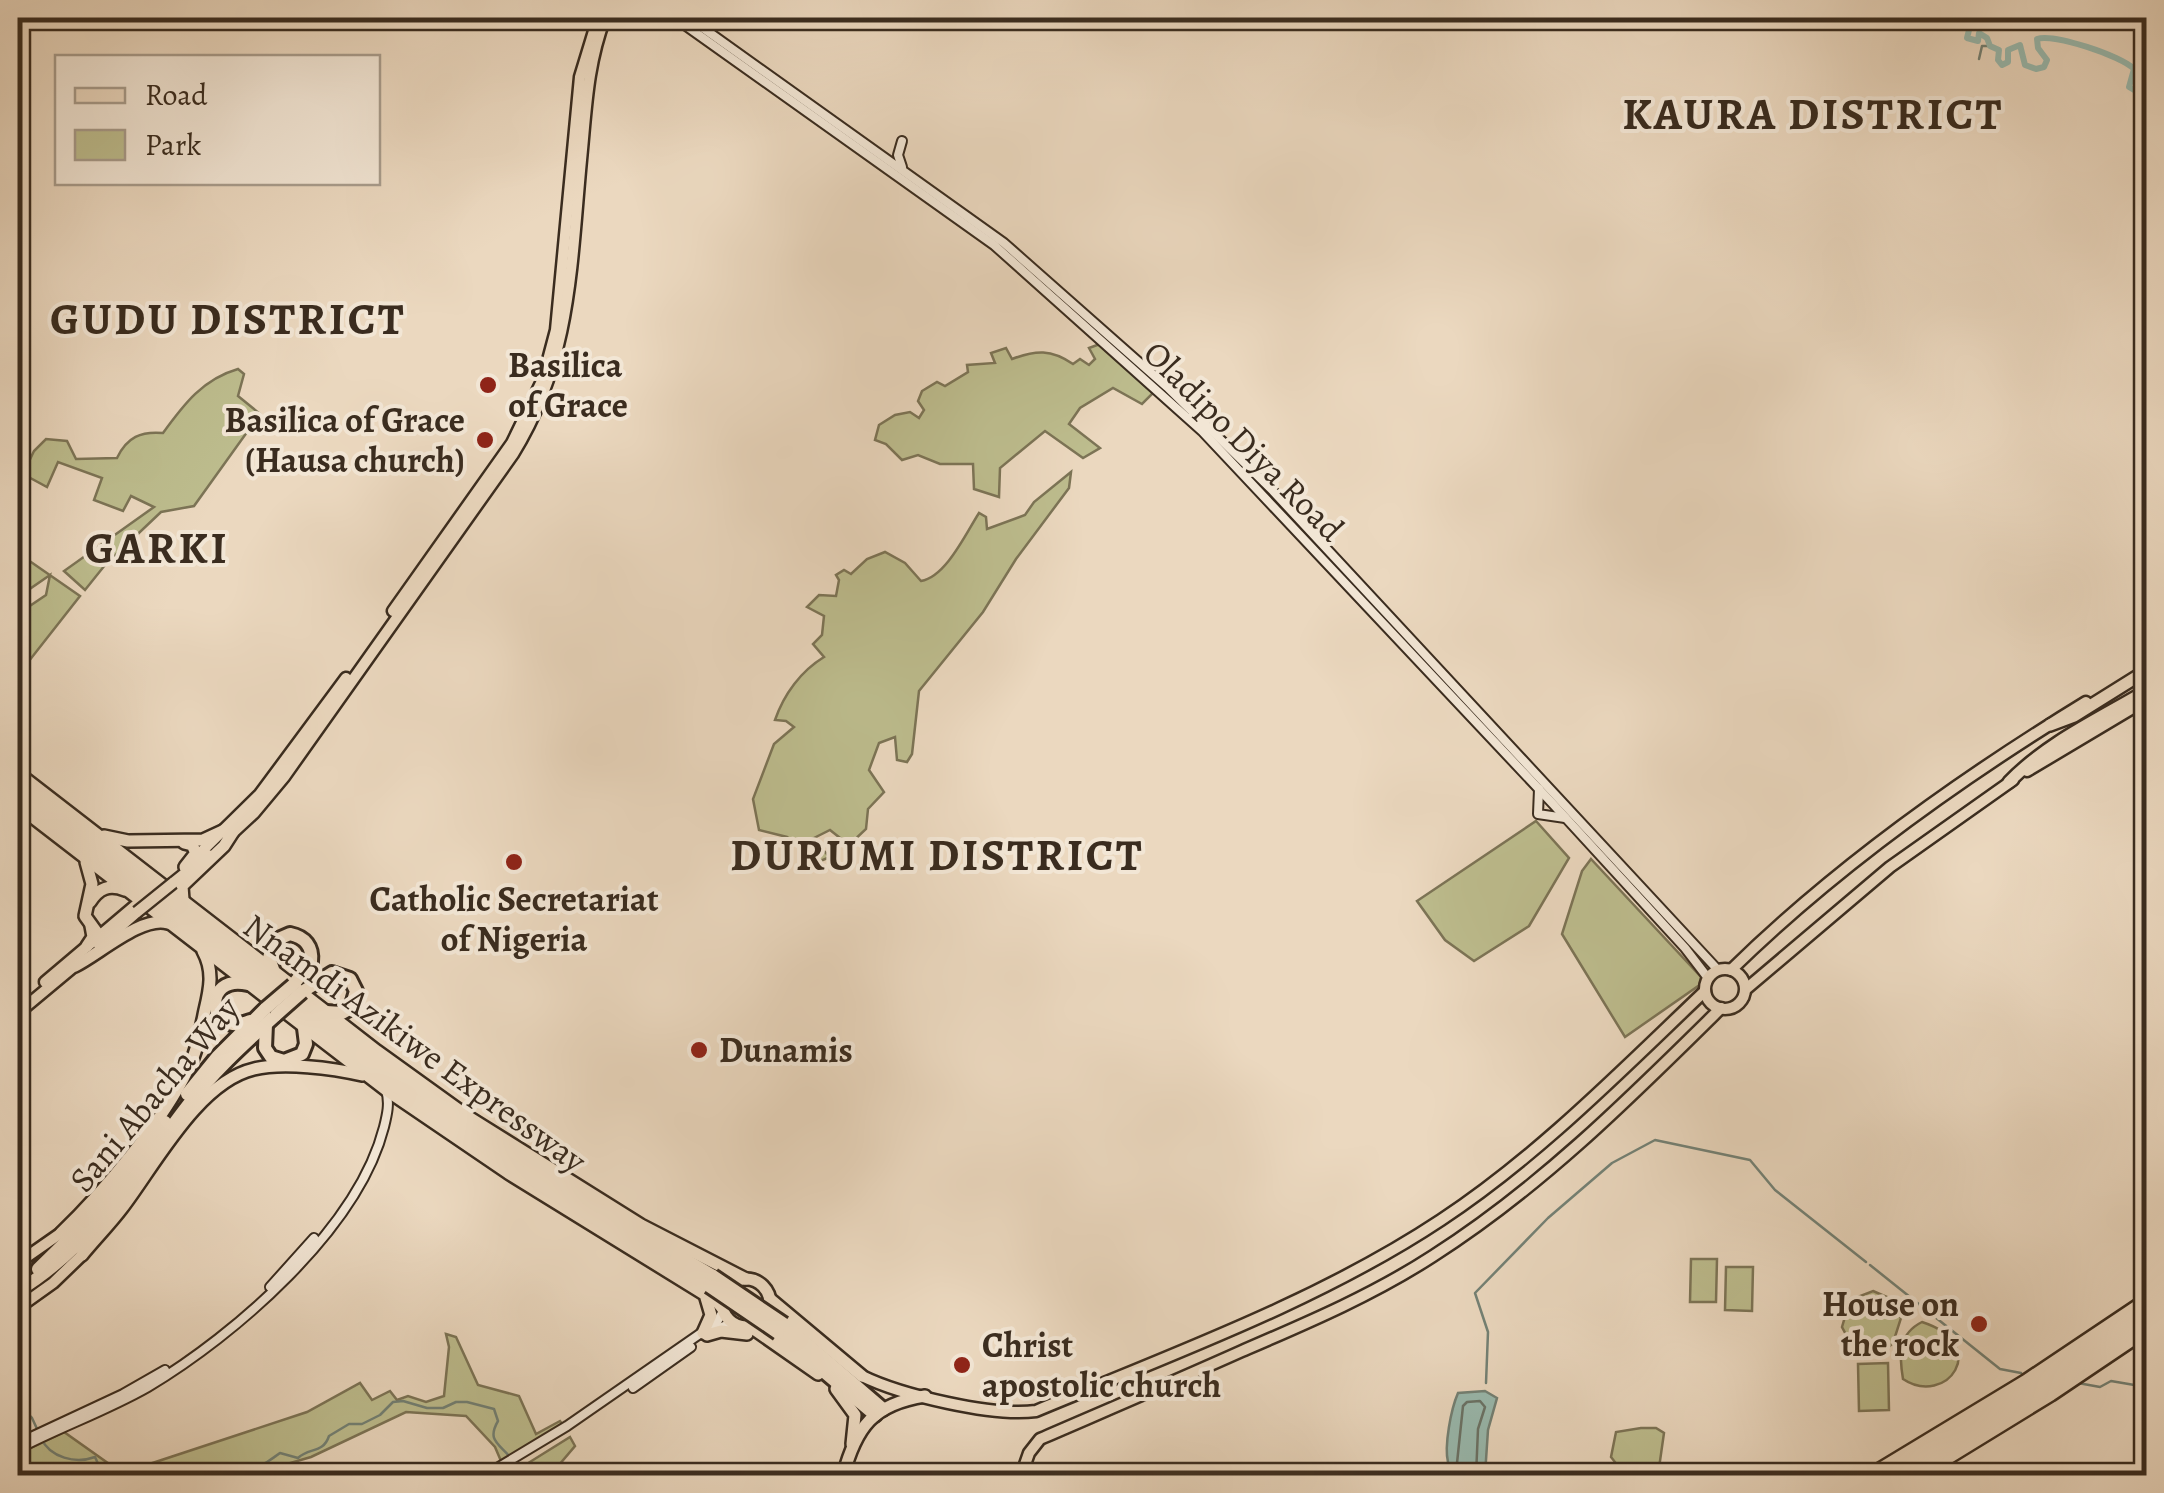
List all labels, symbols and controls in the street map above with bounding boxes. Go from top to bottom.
legend [55,55,380,185]
text: Road [145,75,208,115]
district label: KAURA DISTRICT [1622,83,2004,145]
text: Park [145,125,201,165]
district label: GUDU DISTRICT [50,288,406,350]
street label: Oladipo Diya Road [1133,330,1355,552]
place label: Basilica of Grace [508,341,628,429]
marker: Basilica of Grace [477,374,499,396]
place label: Basilica of Grace (Hausa church) [225,396,465,484]
marker: Basilica of Grace (Hausa church) [474,429,496,451]
district label: GARKI [85,517,229,579]
district label: DURUMI DISTRICT [730,824,1144,886]
marker: Catholic Secretariat of Nigeria [503,851,525,873]
place label: Catholic Secretariat of Nigeria [369,875,659,963]
street label: Nnamdi Azikiwe Expressway [234,902,597,1184]
street label: Sani Abacha Way [58,986,250,1202]
place label: Dunamis [719,1026,853,1074]
marker: Dunamis [688,1039,710,1061]
place label: House on the rock [1822,1280,1959,1368]
marker: House on the rock [1968,1313,1990,1335]
place label: Christ apostolic church [982,1321,1221,1409]
marker: Christ apostolic church [951,1354,973,1376]

